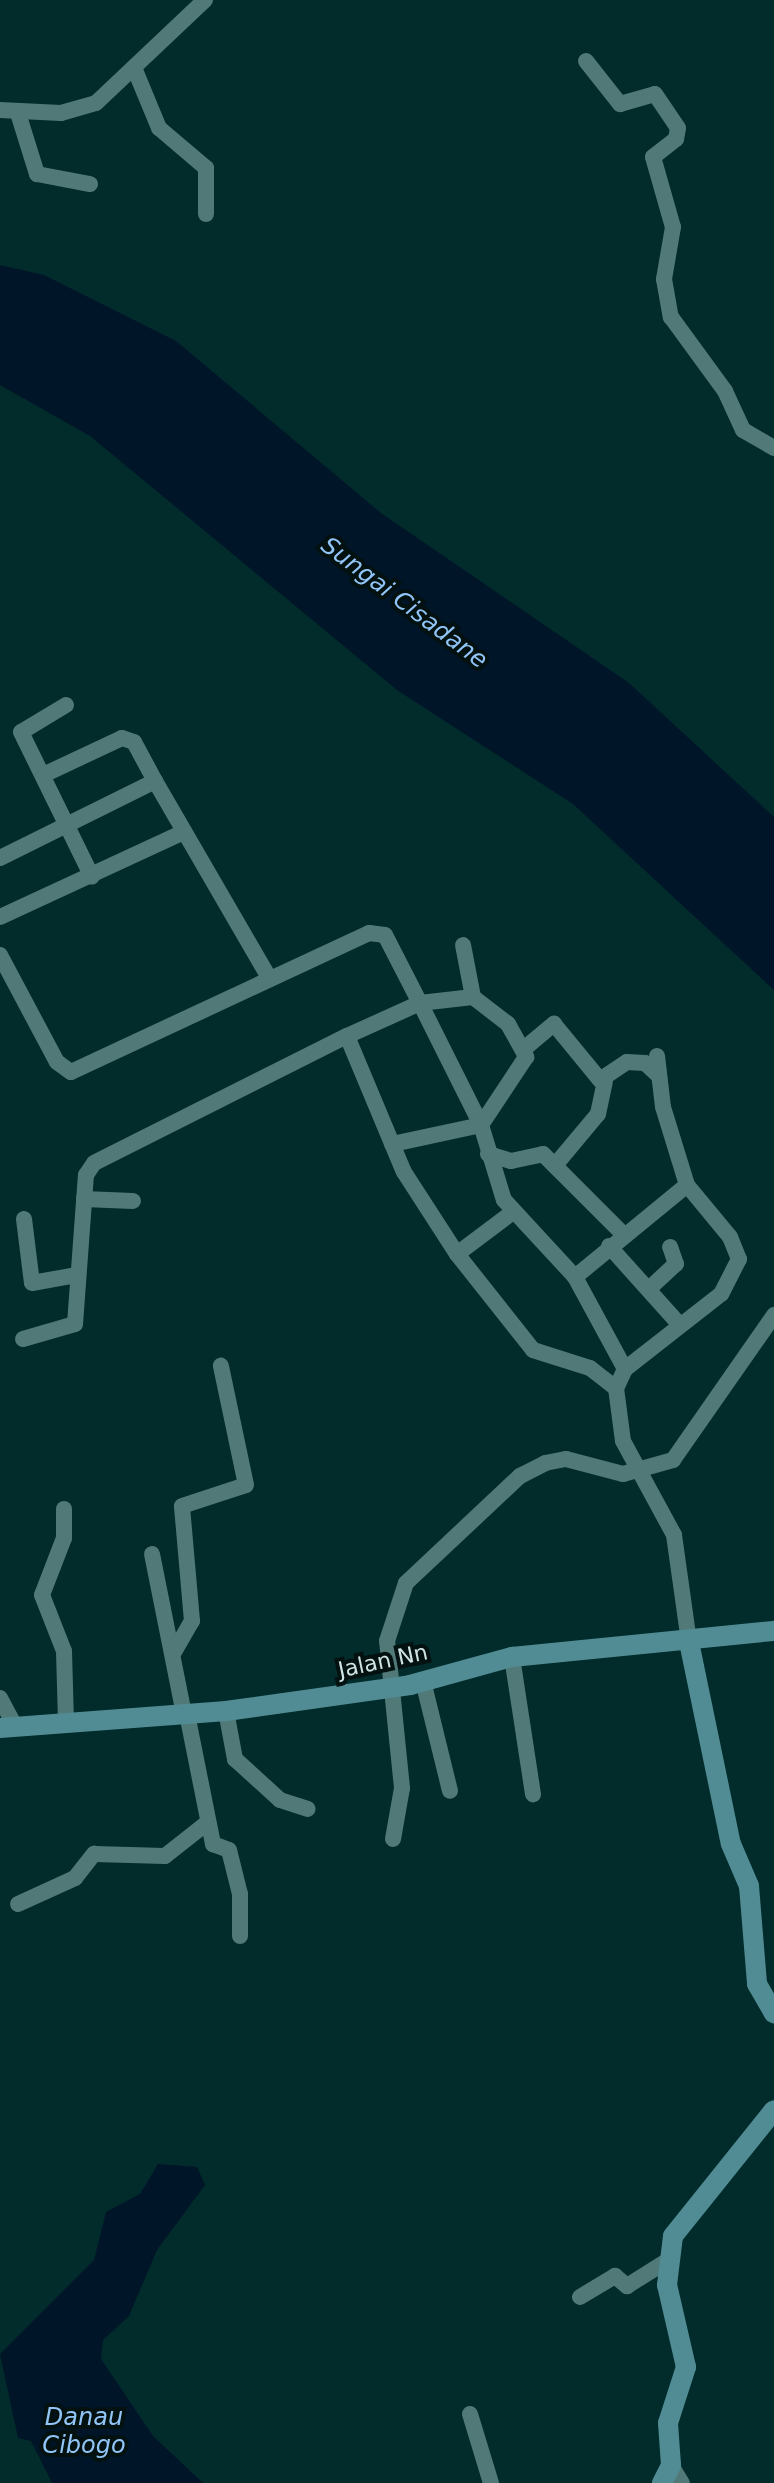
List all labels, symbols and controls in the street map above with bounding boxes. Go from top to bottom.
water label: Sungai Cisadane [315,531,493,675]
street label: Jalan Nn [336,1639,430,1683]
water label: Danau Cibogo [42,2404,126,2460]

